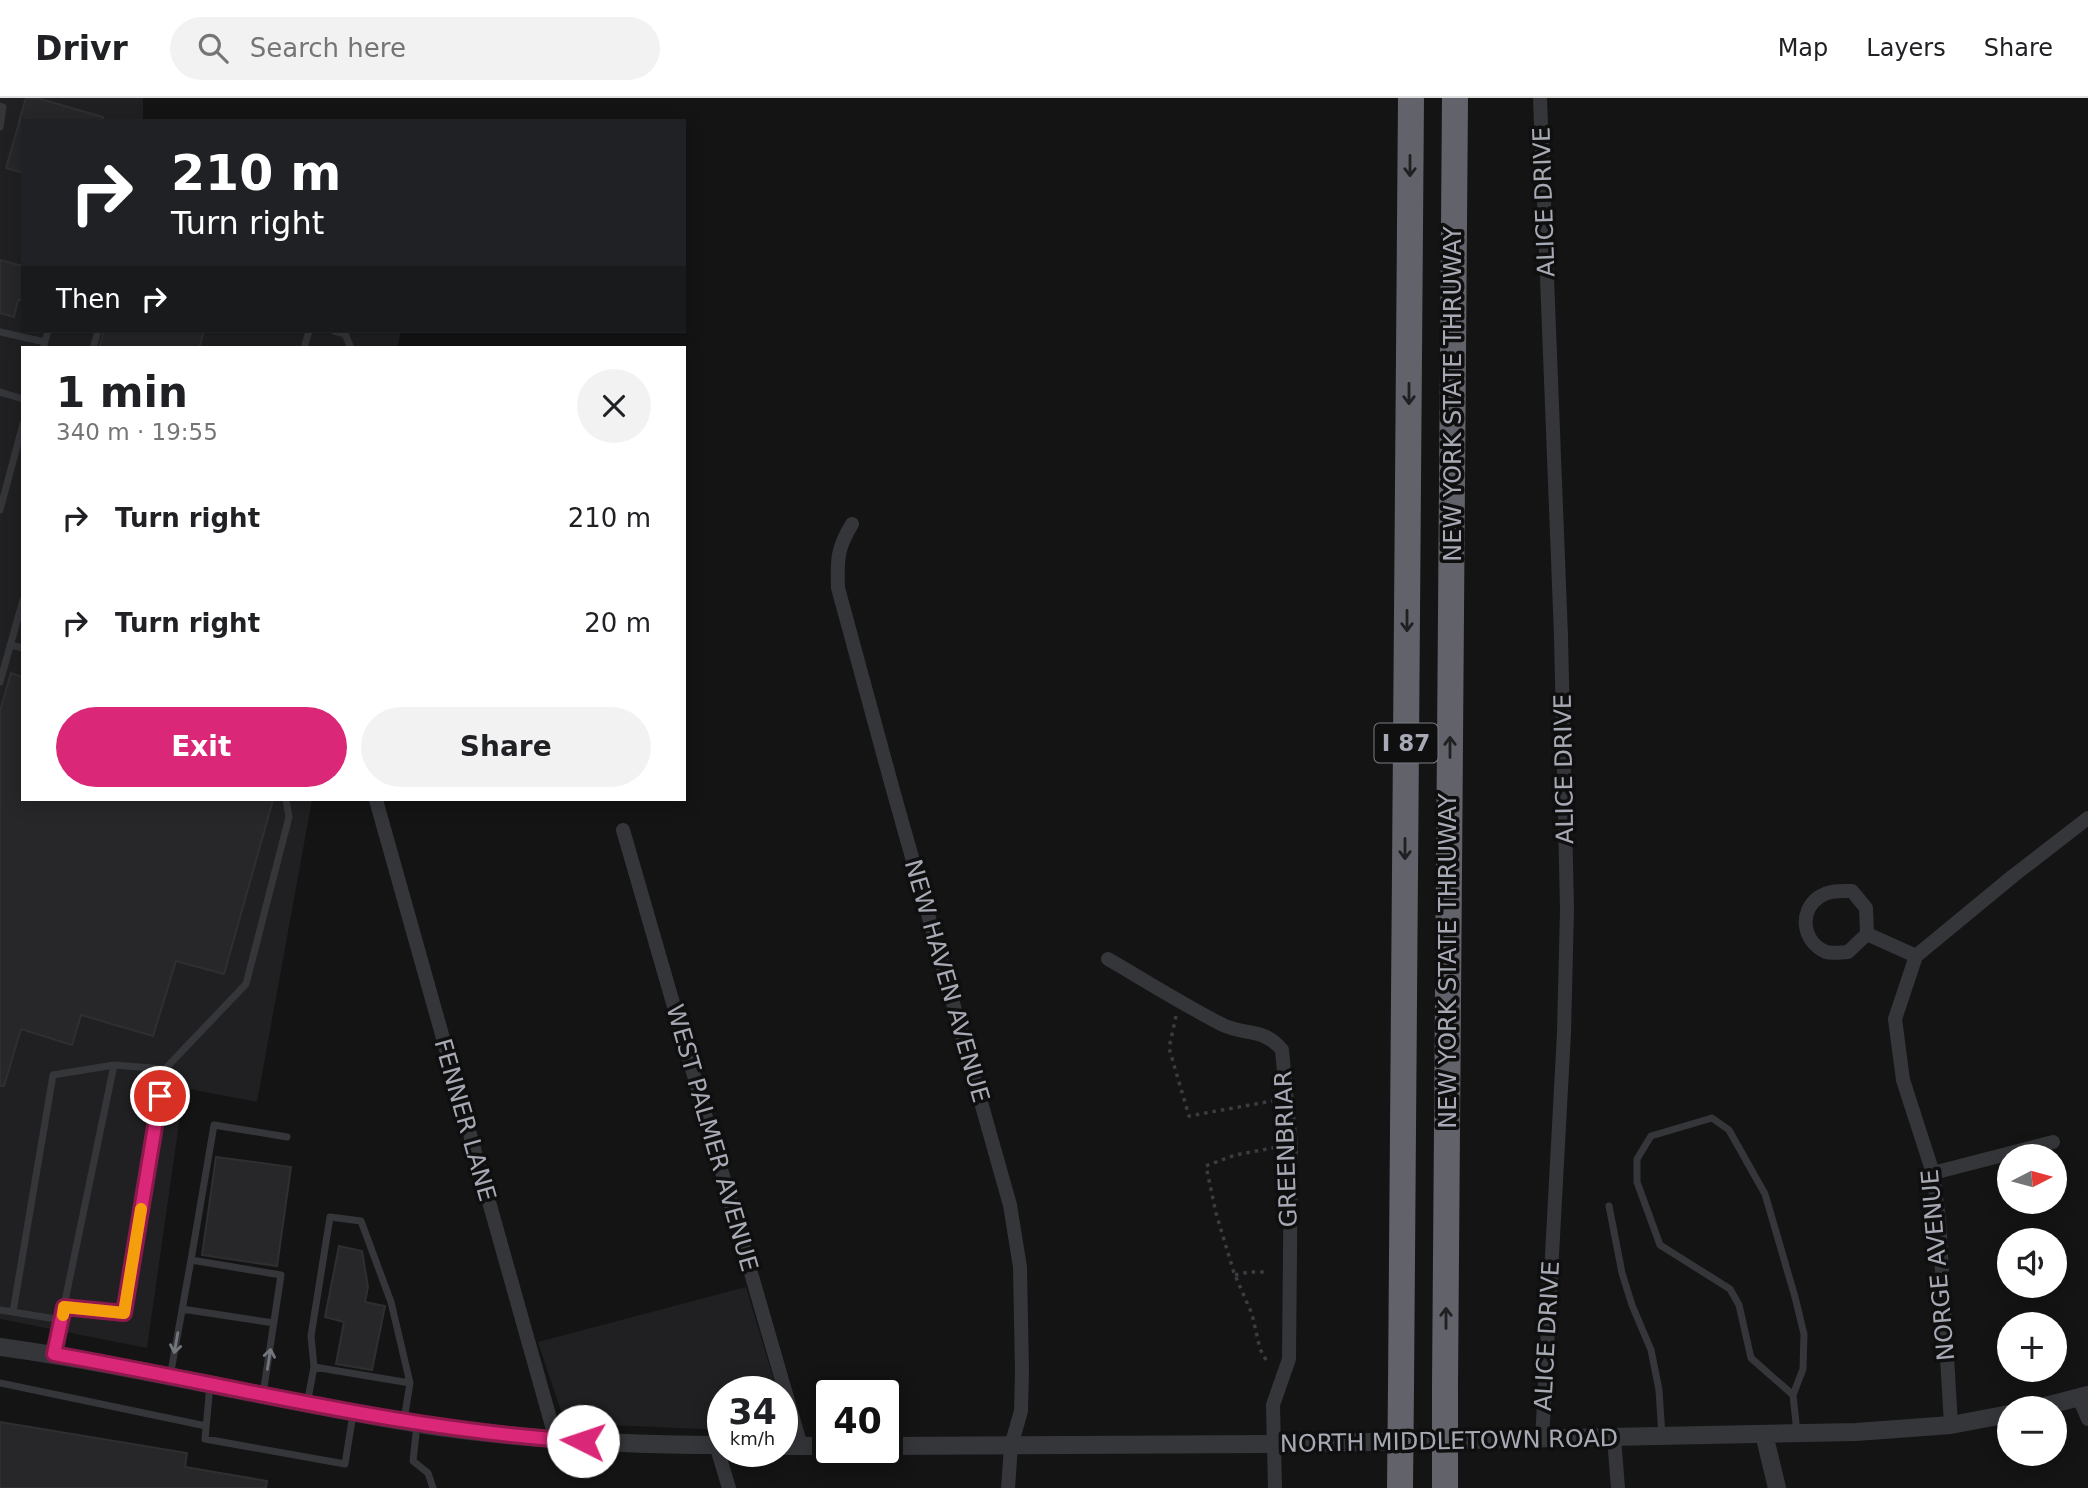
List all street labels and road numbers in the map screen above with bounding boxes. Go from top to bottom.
street label: ALICE DRIVE [1527,126,1561,278]
street label: NEW YORK STATE THRUWAY [1439,226,1467,562]
street label: ALICE DRIVE [1549,694,1579,844]
road number: I 87 [1374,723,1438,762]
street label: NEW YORK STATE THRUWAY [1434,793,1462,1129]
street label: NEW HAVEN AVENUE [899,856,995,1106]
street label: WEST PALMER AVENUE [660,1001,764,1275]
street label: FENNER LANE [428,1035,502,1205]
street label: GREENBRIAR [1269,1070,1303,1228]
street label: NORGE AVENUE [1916,1168,1960,1362]
street label: ALICE DRIVE [1529,1260,1565,1412]
street label: NORTH MIDDLETOWN ROAD [1280,1424,1618,1458]

